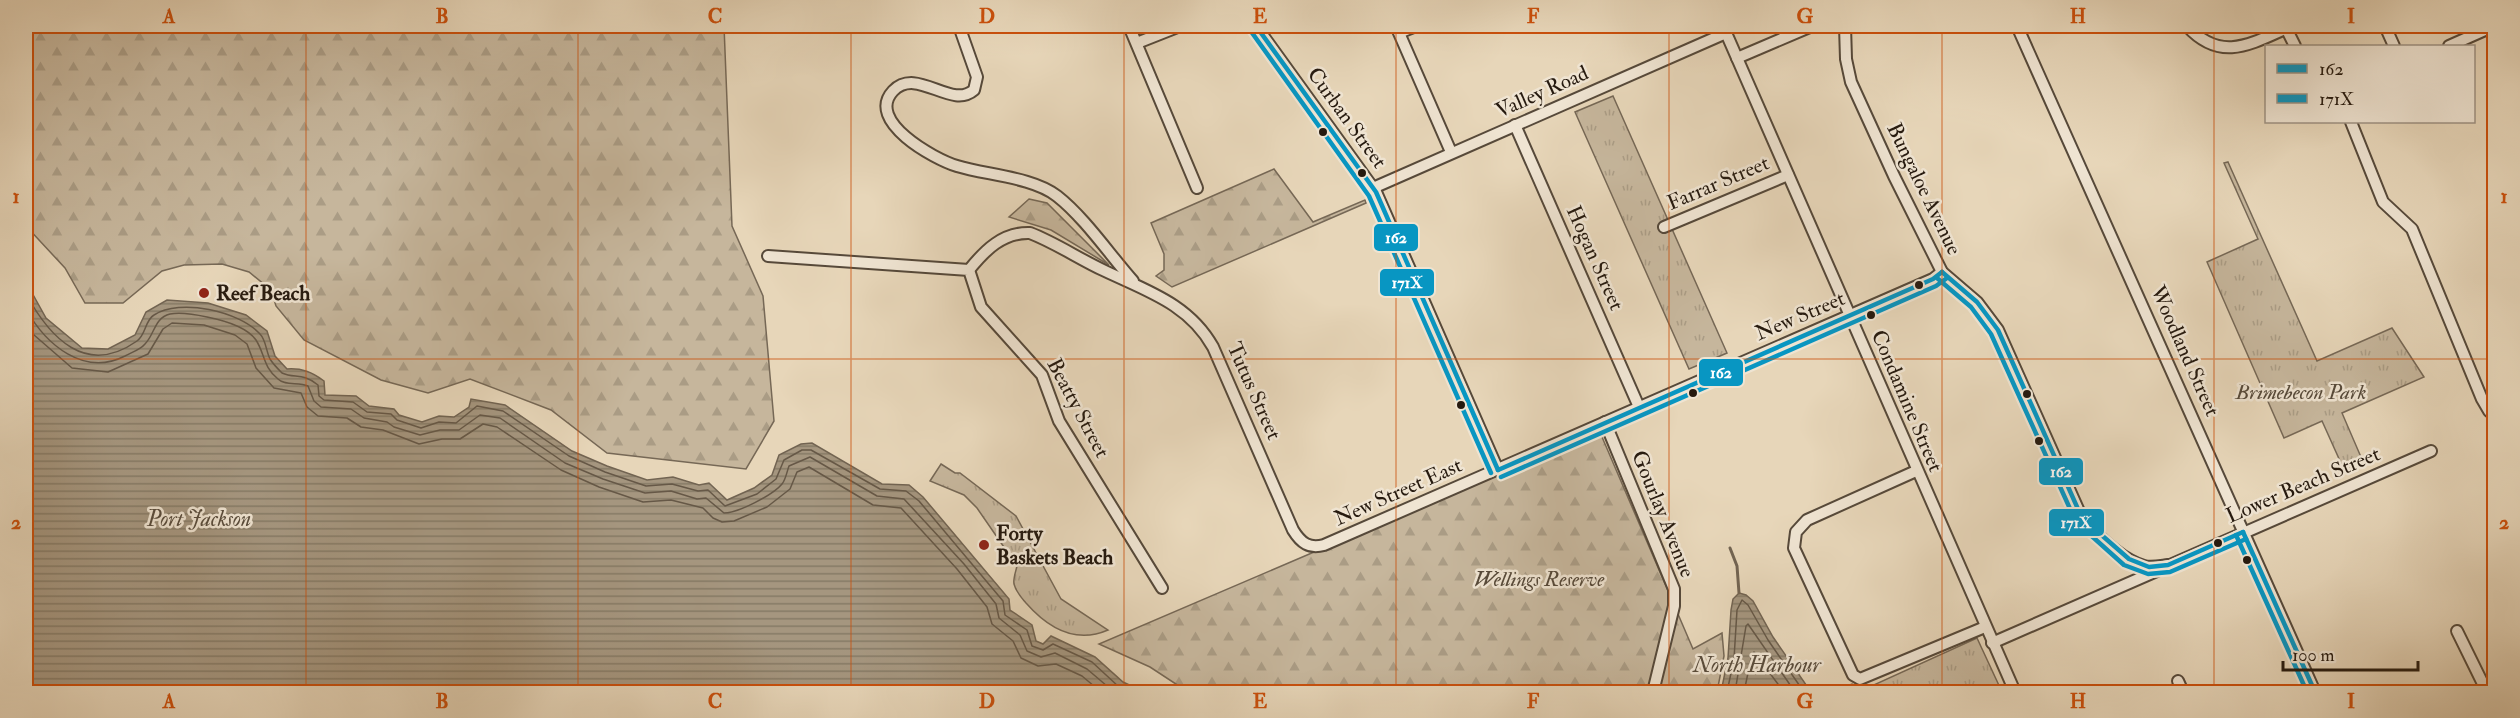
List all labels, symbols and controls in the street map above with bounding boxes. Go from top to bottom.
text: A [162,4,176,29]
text: B [435,4,449,29]
text: C [708,4,722,29]
text: D [979,4,995,29]
text: E [1253,4,1268,29]
text: F [1527,4,1540,29]
text: G [1797,4,1814,29]
text: H [2070,4,2086,29]
text: I [2347,4,2355,29]
legend [2265,45,2475,123]
text: 162 [2319,58,2344,81]
street label: Valley Road [1491,59,1593,124]
street label: Curban Street [1301,62,1393,174]
text: 171X [2319,88,2354,111]
street label: Bungaloe Avenue [1880,118,1968,260]
unlabelled marker [1317,126,1329,138]
street label: Farrar Street [1663,149,1773,217]
unlabelled marker [1356,167,1368,179]
text: 1 [12,184,20,209]
text: 1 [2500,184,2508,209]
street label: Hogan Street [1560,201,1630,315]
line badge: 162 [1373,223,1419,252]
text: 162 [1385,228,1407,248]
line badge: 171X [1379,268,1435,297]
text: 171X [1391,273,1423,293]
unlabelled marker [1913,279,1925,291]
place label: Reef Beach [216,280,310,307]
street label: Woodland Street [2144,281,2226,421]
street label: New Street [1751,285,1849,347]
marker: Reef Beach [197,286,211,300]
unlabelled marker [1865,309,1877,321]
street label: Condamine Street [1865,326,1949,476]
street label: Tutus Street [1220,338,1288,444]
street label: Beatty Street [1040,354,1116,463]
line badge: 162 [1698,358,1744,387]
text: 162 [1710,363,1732,383]
park label: Brimebecon Park [2234,379,2367,406]
unlabelled marker [1687,387,1699,399]
unlabelled marker [2021,388,2033,400]
unlabelled marker [1455,399,1467,411]
unlabelled marker [2033,435,2045,447]
street label: Lower Beach Street [2222,440,2384,530]
street label: Gourlay Avenue [1625,447,1701,582]
street label: New Street East [1330,452,1466,532]
line badge: 162 [2038,457,2084,486]
text: 162 [2050,462,2072,482]
water label: Port Jackson [146,505,251,533]
line badge: 171X [2048,508,2105,537]
text: 2 [11,510,21,535]
text: 2 [2499,510,2509,535]
text: 171X [2060,513,2092,533]
place label: Forty Baskets Beach [996,520,1113,571]
unlabelled marker [2212,537,2224,549]
marker: Forty Baskets Beach [977,538,991,552]
unlabelled marker [2241,554,2253,566]
park label: Wellings Reserve [1474,566,1605,593]
scale bar [2283,634,2418,672]
text: 100 m [2292,644,2335,667]
water label: North Harbour [1692,651,1823,679]
text: A [162,689,176,714]
text: B [435,689,449,714]
text: C [708,689,722,714]
text: D [979,689,995,714]
text: E [1253,689,1268,714]
text: F [1527,689,1540,714]
text: G [1797,689,1814,714]
text: H [2070,689,2086,714]
text: I [2347,689,2355,714]

